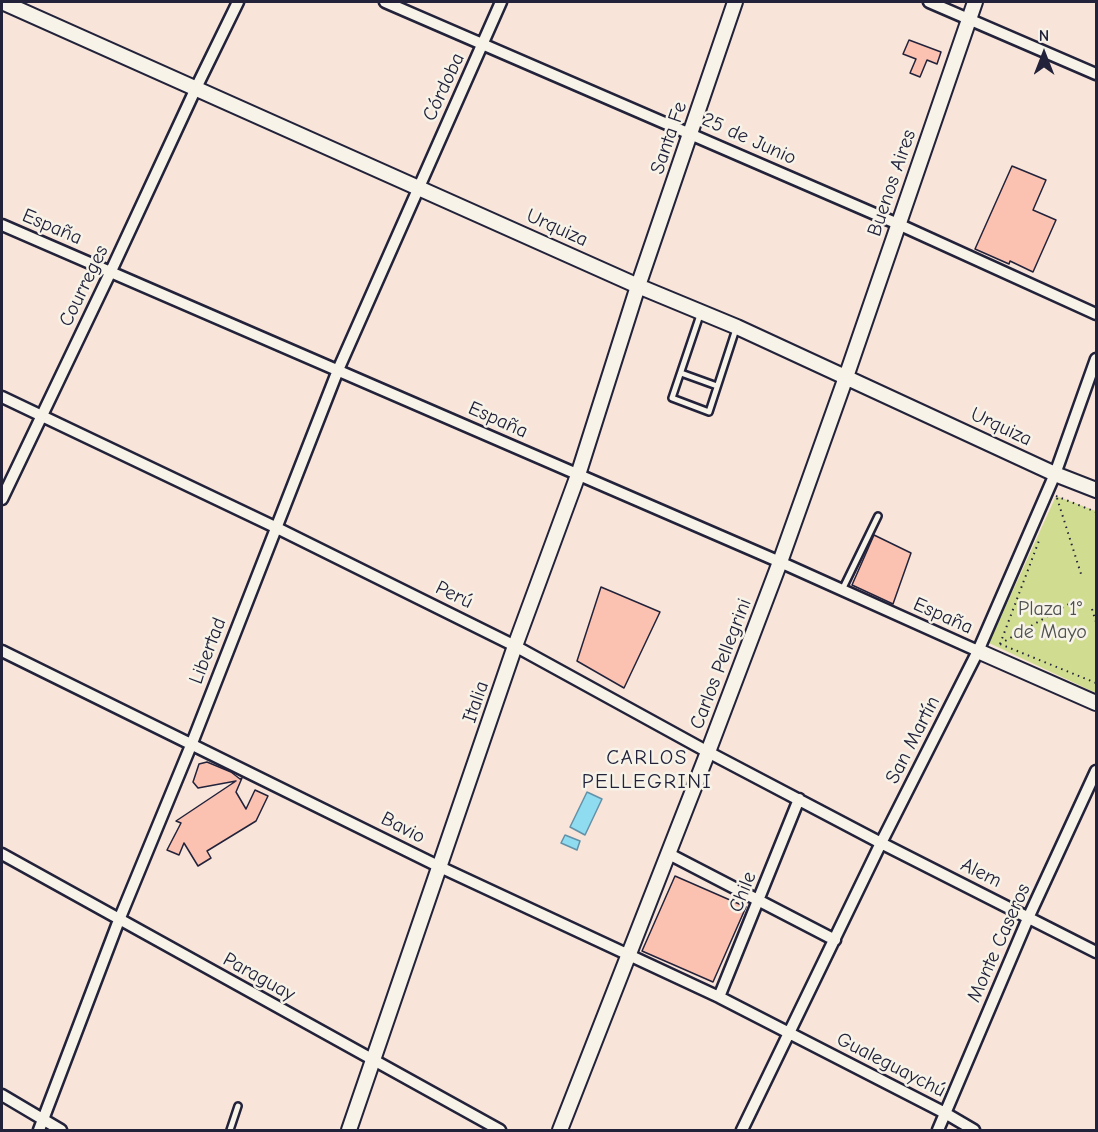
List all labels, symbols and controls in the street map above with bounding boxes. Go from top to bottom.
north arrow [1014,24,1074,84]
text: N [1039,27,1049,45]
street label: Córdoba [418,49,470,125]
street label: Santa Fe [645,99,693,177]
street label: 25 de Junio [698,108,800,170]
street label: Buenos Aires [863,127,921,239]
street label: España [18,204,86,250]
street label: Urquiza [522,204,592,252]
street label: Courreges [54,241,114,331]
street label: España [464,396,532,444]
street label: Urquiza [966,402,1036,452]
street label: Perú [431,576,477,614]
street label: España [909,592,977,640]
street label: Carlos Pellegrini [685,595,757,733]
park label: Plaza 1° de Mayo [1013,597,1087,644]
street label: Libertad [184,614,232,688]
street label: Italia [458,678,494,726]
street label: San Martín [881,692,945,788]
district label: CARLOS PELLEGRINI [582,745,712,795]
street label: Bavio [377,807,429,849]
street label: Alem [957,853,1005,893]
street label: Chile [724,868,762,916]
street label: Monte Caseros [962,880,1036,1006]
street label: Paraguay [219,947,299,1007]
street label: Gualeguaychú [832,1027,950,1103]

